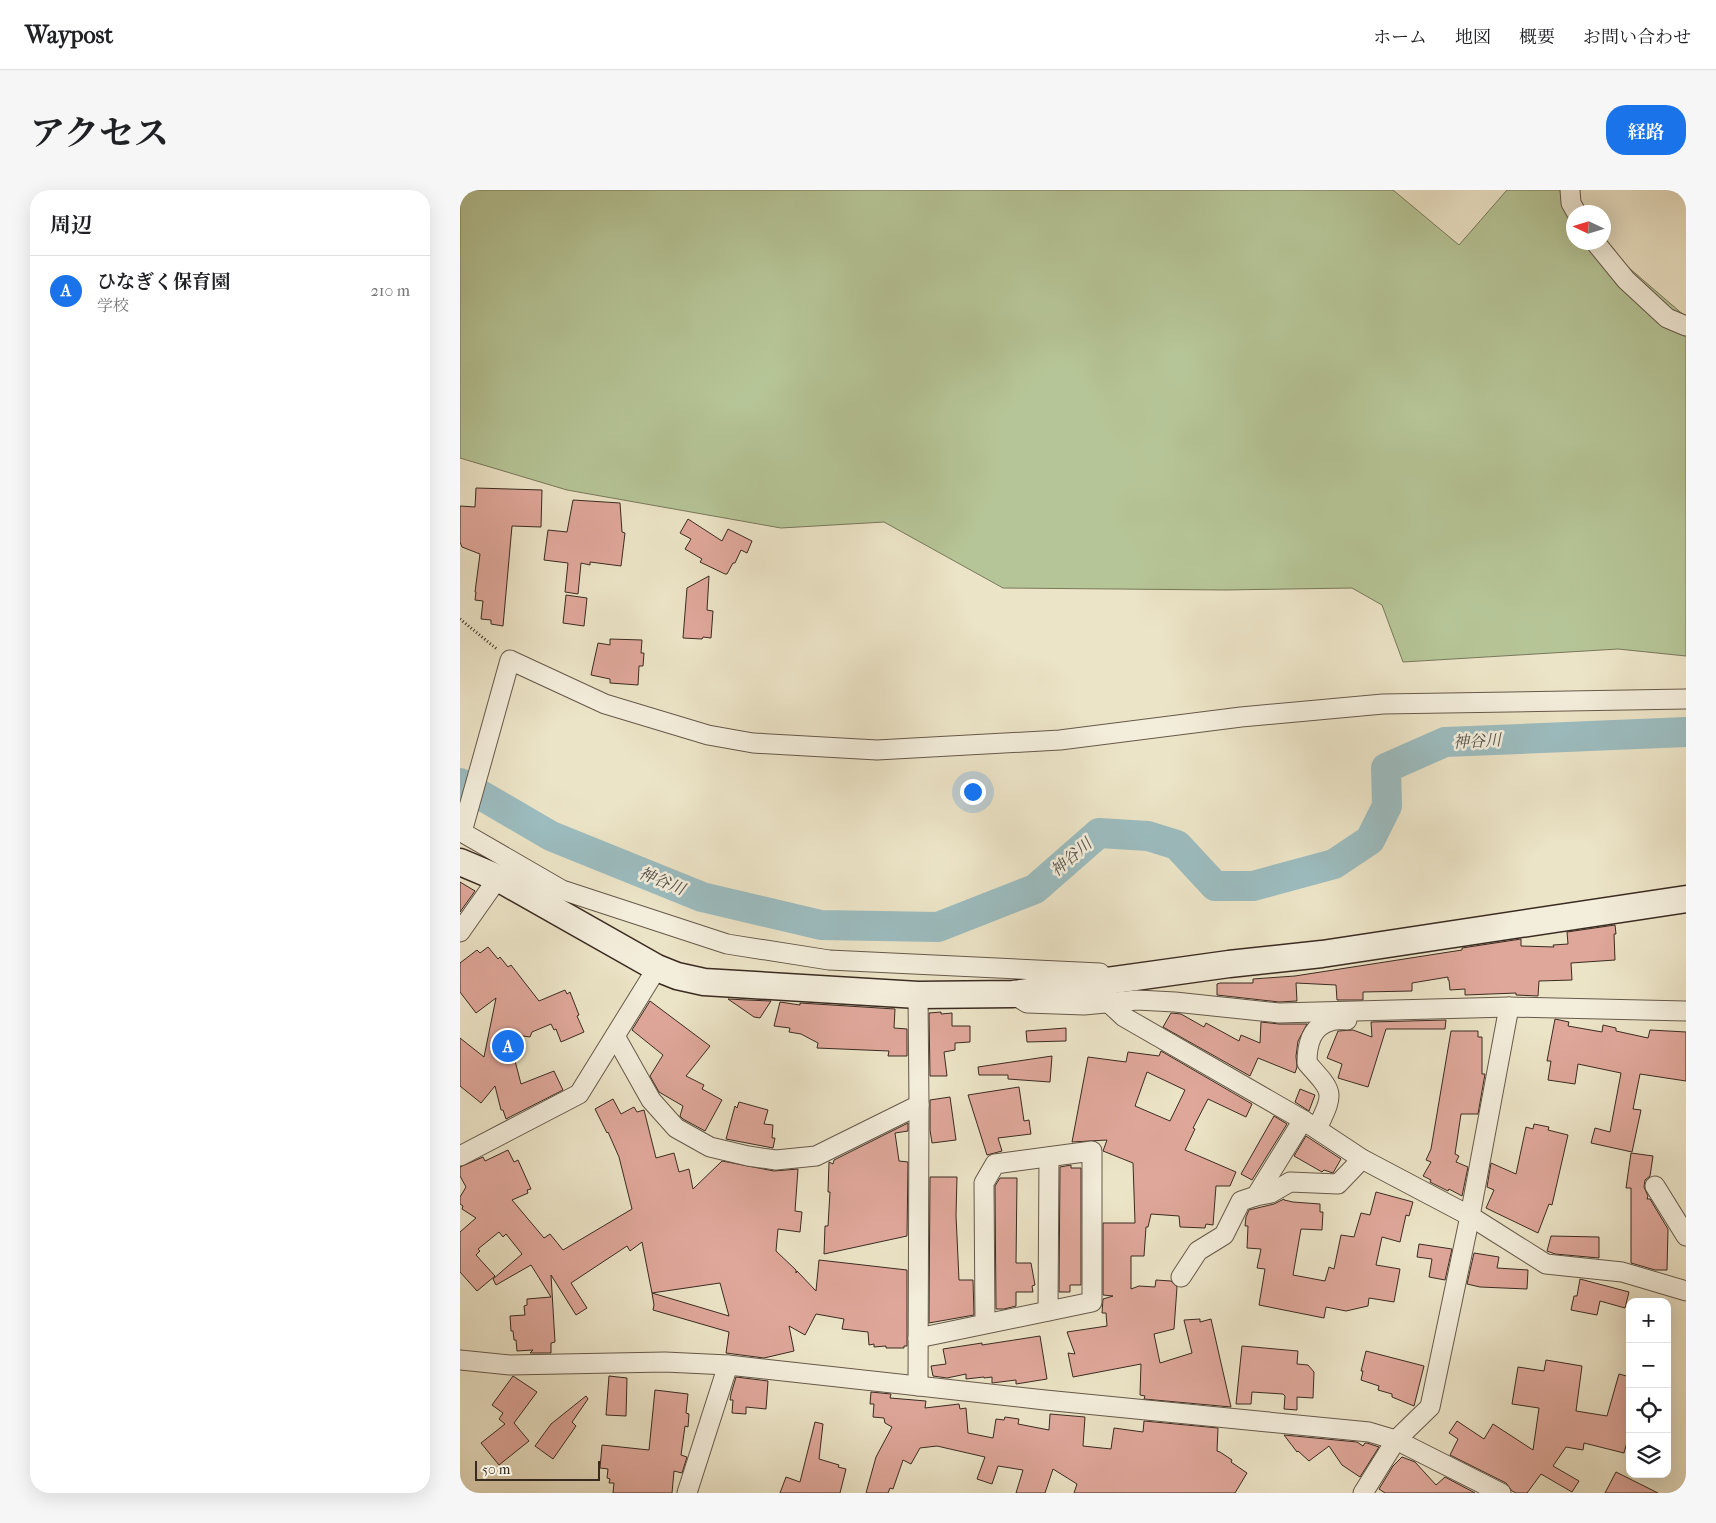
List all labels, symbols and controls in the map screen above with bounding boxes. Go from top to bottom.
text: Waypost [25,21,113,49]
text: ホーム [1373,27,1427,48]
text: 地図 [1455,27,1491,48]
text: 概要 [1519,27,1555,48]
text: お問い合わせ [1583,27,1691,48]
button: 経路 [1606,105,1686,155]
text: アクセス [30,113,169,154]
north arrow [1566,205,1611,250]
text: 周辺 [50,213,92,237]
text: ひなぎく保育園 [97,271,230,293]
text: A [61,281,71,300]
text: 210 m [371,281,410,300]
text: 学校 [97,296,129,315]
water label: 神谷川 [1453,730,1503,752]
your location [960,779,986,805]
water label: 神谷川 [1047,833,1097,880]
water label: 神谷川 [636,863,690,900]
pin: A [492,1027,524,1065]
map controls [1626,1298,1671,1478]
button: + [1626,1298,1671,1343]
button: − [1626,1343,1671,1388]
button: locate [1626,1388,1671,1433]
button: layers [1626,1433,1671,1478]
scale bar [475,1458,600,1481]
text: 50 m [482,1461,510,1478]

